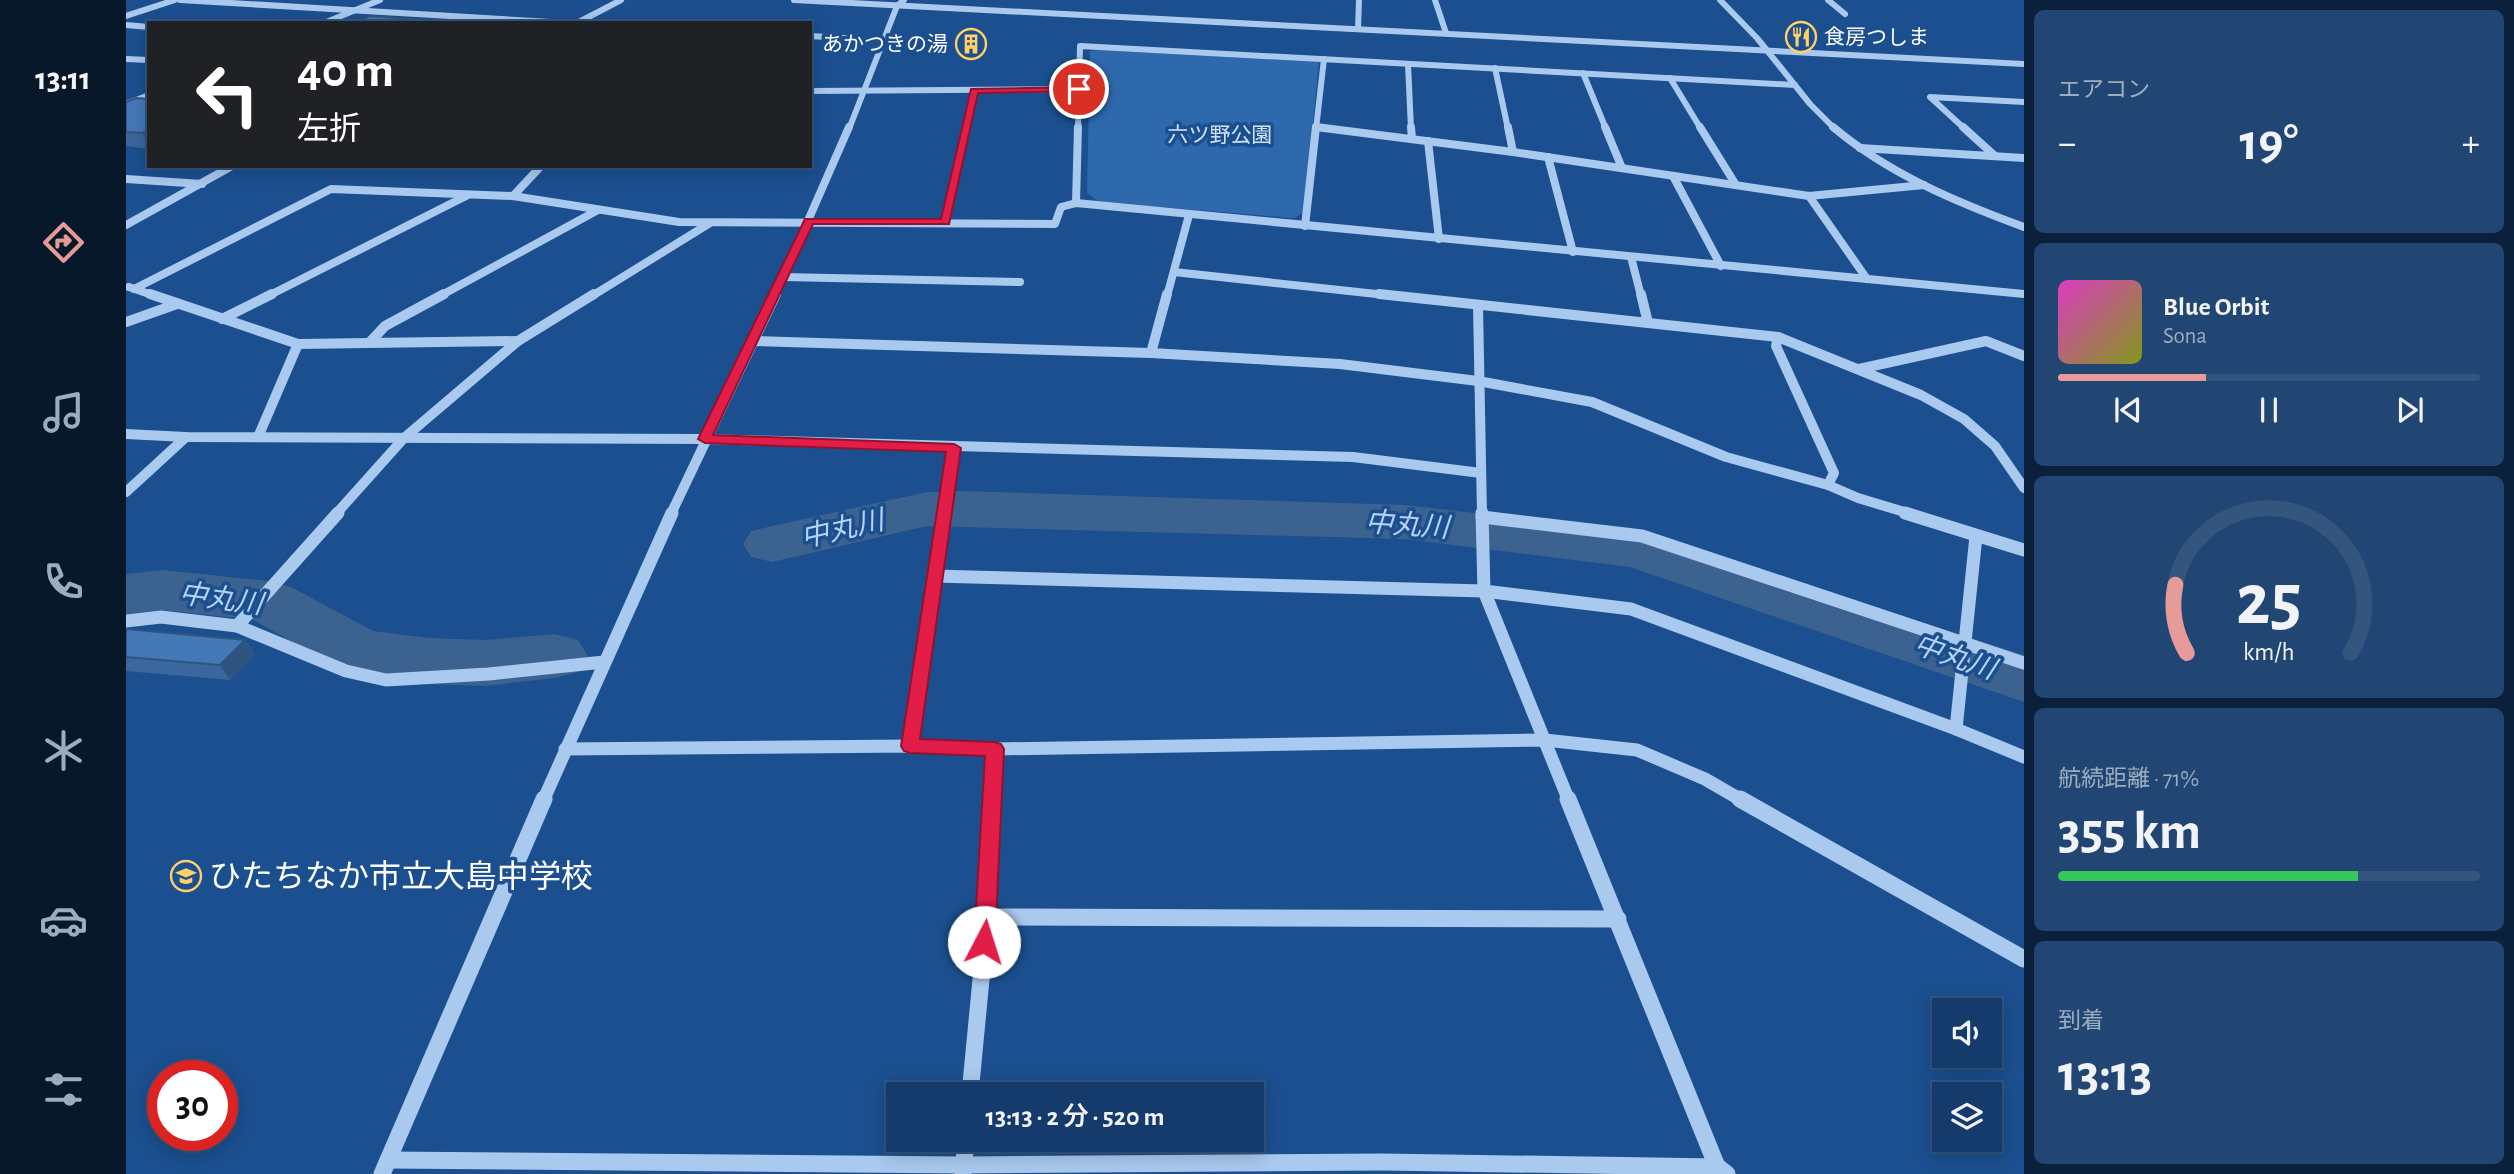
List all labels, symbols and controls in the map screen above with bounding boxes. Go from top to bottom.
restaurant icon: 食房つしま [1784,20,1818,54]
place label: 食房つしま [1824,26,1929,48]
building icon: あかつきの湯 [954,27,988,61]
place label: あかつきの湯 [822,33,948,55]
text: 40 m [297,47,394,96]
icon: left [182,49,273,140]
pin [1049,59,1109,119]
text: 13:11 [35,63,91,95]
icon: arrive [1060,70,1098,108]
text: エアコン [2058,79,2150,102]
text: 左折 [297,113,361,145]
text: 19° [2239,117,2299,169]
park label: 六ツ野公園 [1168,124,1273,146]
text: − [2058,125,2076,163]
text: + [2462,125,2480,163]
icon: directions [39,218,88,267]
text: Blue Orbit [2163,294,2269,320]
text: Sona [2163,325,2207,348]
icon: music [39,388,88,437]
icon: previous [2109,391,2147,429]
icon: pause [2250,391,2288,429]
icon: next [2391,391,2429,429]
water label: 中丸川 [798,504,889,553]
water label: 中丸川 [1364,507,1453,543]
icon: phone [39,557,88,606]
text: 25 [2236,565,2302,638]
water label: 中丸川 [177,578,268,620]
water label: 中丸川 [1910,629,2002,686]
text: km/h [2243,640,2295,665]
icon: climate [39,726,88,775]
text: 航続距離 · 71% [2058,768,2199,791]
text: 355 km [2058,806,2201,858]
school or university icon: ひたちなか市立大島中学校 [169,859,203,893]
place label: ひたちなか市立大島中学校 [209,859,593,893]
icon: car [39,896,88,945]
position arrow [947,905,1021,979]
map controls [1932,998,2002,1152]
button: sound [1932,998,2002,1068]
text: 到着 [2058,1010,2104,1033]
text: 13:13 [2058,1048,2152,1100]
speed limit sign: 30 [147,1060,238,1151]
icon: filters [39,1065,88,1114]
button: layers [1932,1082,2002,1152]
text: 13:13 · 2 分 · 520 m [986,1104,1164,1130]

